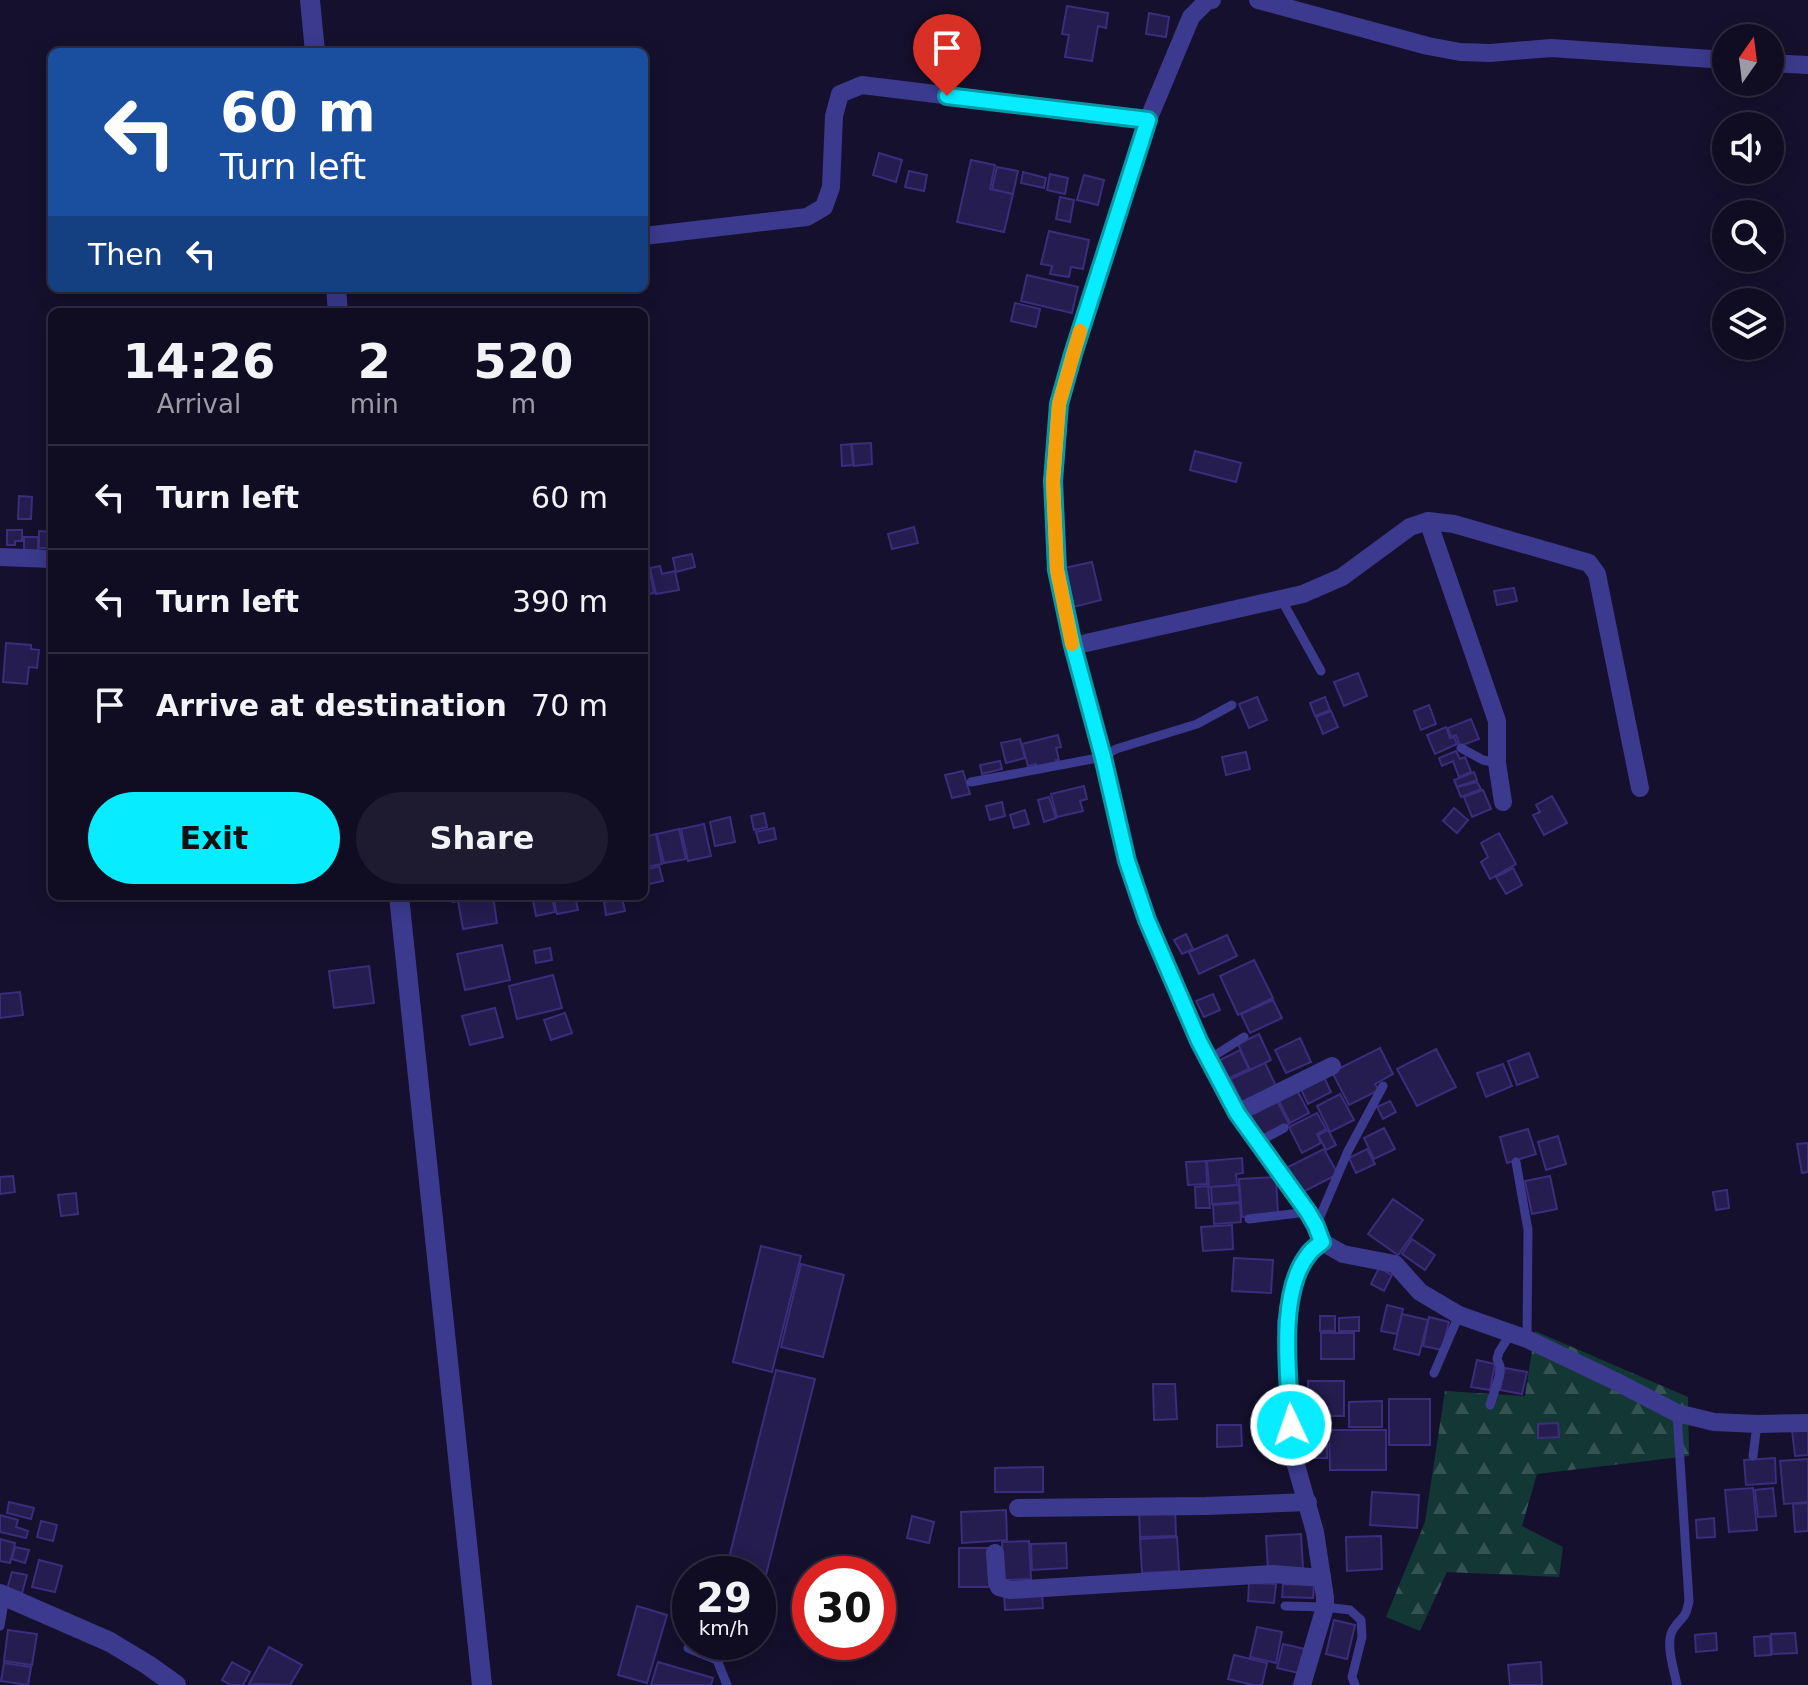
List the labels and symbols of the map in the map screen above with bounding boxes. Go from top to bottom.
pin [913,14.0,981,96]
north arrow [1712,24,1784,96]
position arrow [1249,1383,1333,1467]
speed limit sign: 30 [792,1556,896,1660]

